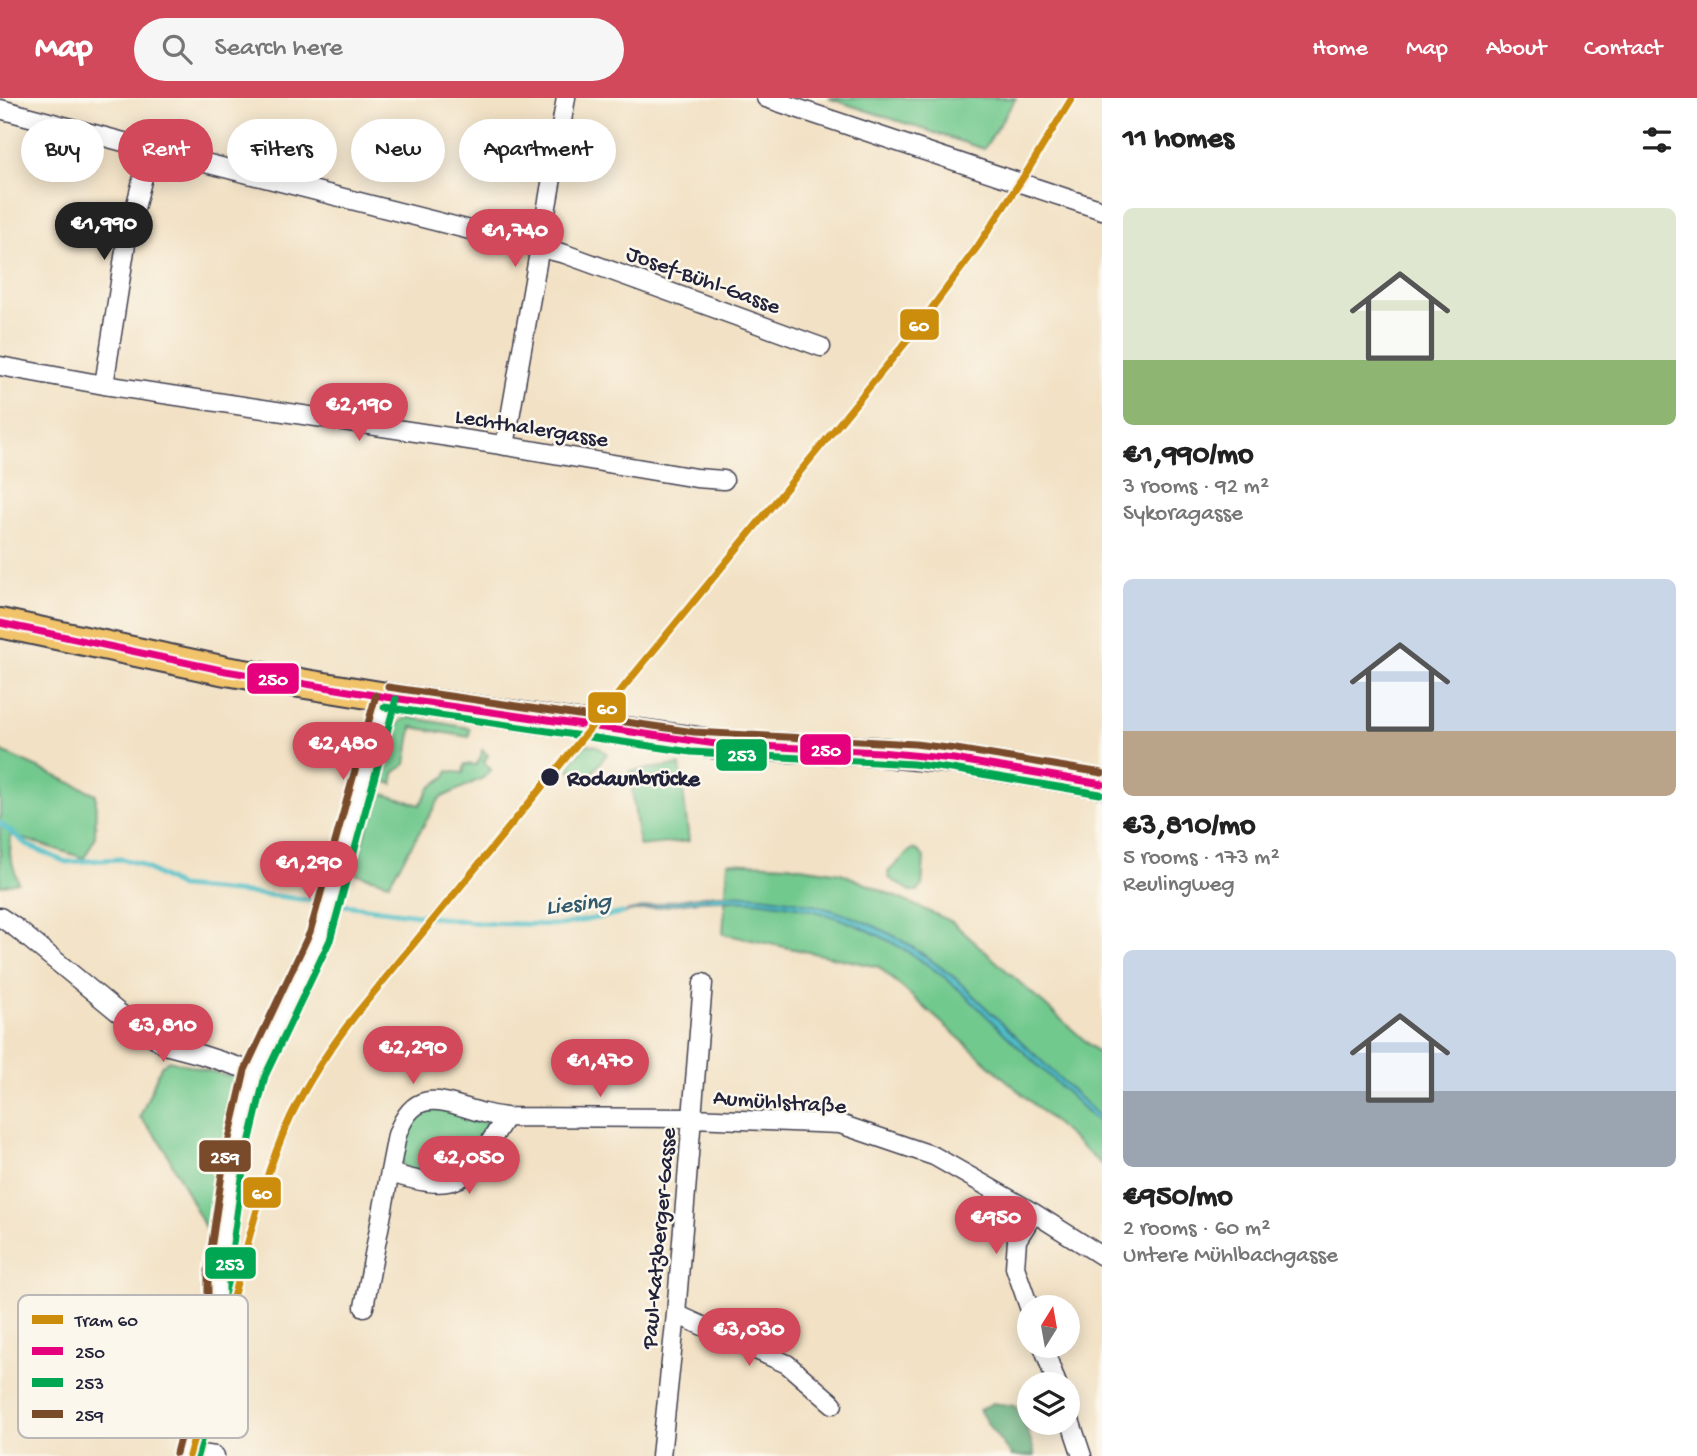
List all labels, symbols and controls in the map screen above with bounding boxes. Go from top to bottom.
search box [134,18,624,81]
text: Map [35,30,92,68]
icon: search [158,30,196,68]
text: Search here [214,34,343,65]
text: Home [1312,35,1368,64]
text: Map [1406,35,1448,64]
text: About [1486,35,1546,64]
text: Contact [1584,35,1662,64]
chip: Buy [21,119,104,182]
chip: Rent [118,119,213,182]
chip: Filters [227,119,337,182]
chip: New [351,119,445,182]
chip: Apartment [459,119,616,182]
icon: filters [1638,121,1676,159]
text: 11 homes [1123,123,1234,158]
pin: €1,990 [47,202,161,262]
pin: €1,740 [458,209,572,269]
text: €1,990 [71,211,137,238]
text: €1,740 [482,218,548,245]
street label: Josef-Bühl-Gasse [622,241,785,322]
icon: home [1337,253,1463,379]
line badge: 60 [899,308,940,341]
text: 60 [909,316,929,339]
pin: €2,190 [302,384,416,443]
text: €2,190 [326,392,392,419]
street label: Lechthalergasse [453,404,611,455]
text: €1,990/mo [1123,439,1254,474]
text: 3 rooms · 92 m² [1123,474,1269,501]
text: Sykoragasse [1123,501,1243,528]
icon: home [1337,624,1463,750]
line badge: 250 [246,662,300,695]
text: 250 [258,670,288,693]
line badge: 60 [587,691,627,724]
text: 60 [597,699,617,722]
pin: €2,480 [286,722,400,782]
text: €2,480 [309,731,377,758]
line badge: 250 [799,733,852,766]
line badge: 253 [715,738,768,772]
text: 250 [811,741,841,764]
text: 253 [727,746,757,769]
marker: Rodaunbrücke [539,766,561,788]
place label: Rodaunbrücke [566,767,701,794]
text: €3,810/mo [1123,810,1256,845]
pin: €1,290 [252,842,366,901]
text: 5 rooms · 173 m² [1123,845,1280,872]
text: €1,290 [276,850,342,877]
text: Reulingweg [1123,872,1235,899]
water label: Liesing [544,887,614,923]
icon: home [1337,995,1463,1121]
pin: €3,810 [106,1004,220,1064]
text: €3,810 [129,1013,197,1040]
pin: €2,290 [356,1026,470,1086]
text: €2,290 [379,1035,447,1062]
pin: €1,470 [543,1040,657,1099]
text: €1,470 [567,1048,633,1075]
street label: Aumühlstraße [712,1085,848,1122]
street label: Paul-Katzberger-Gasse [637,1125,684,1351]
pin: €2,050 [412,1136,526,1196]
line badge: 259 [198,1139,252,1173]
text: €2,050 [434,1145,504,1172]
text: 259 [211,1148,240,1171]
line badge: 60 [242,1176,282,1209]
text: €950/mo [1123,1181,1233,1216]
text: 60 [252,1184,272,1207]
pin: €950 [955,1196,1037,1256]
text: €950 [971,1205,1021,1232]
text: 2 rooms · 60 m² [1123,1216,1270,1243]
text: Untere Mühlbachgasse [1123,1243,1338,1270]
line badge: 253 [204,1246,257,1280]
text: 253 [215,1255,245,1278]
legend [18,1295,248,1438]
north arrow [1017,1295,1080,1358]
map controls [1017,1295,1080,1435]
pin: €3,030 [692,1308,806,1368]
text: Tram 60 [74,1311,138,1334]
text: €3,030 [714,1317,784,1344]
text: 250 [75,1343,105,1366]
button: layers [1017,1372,1080,1435]
text: 253 [75,1374,104,1397]
text: 259 [75,1406,104,1429]

